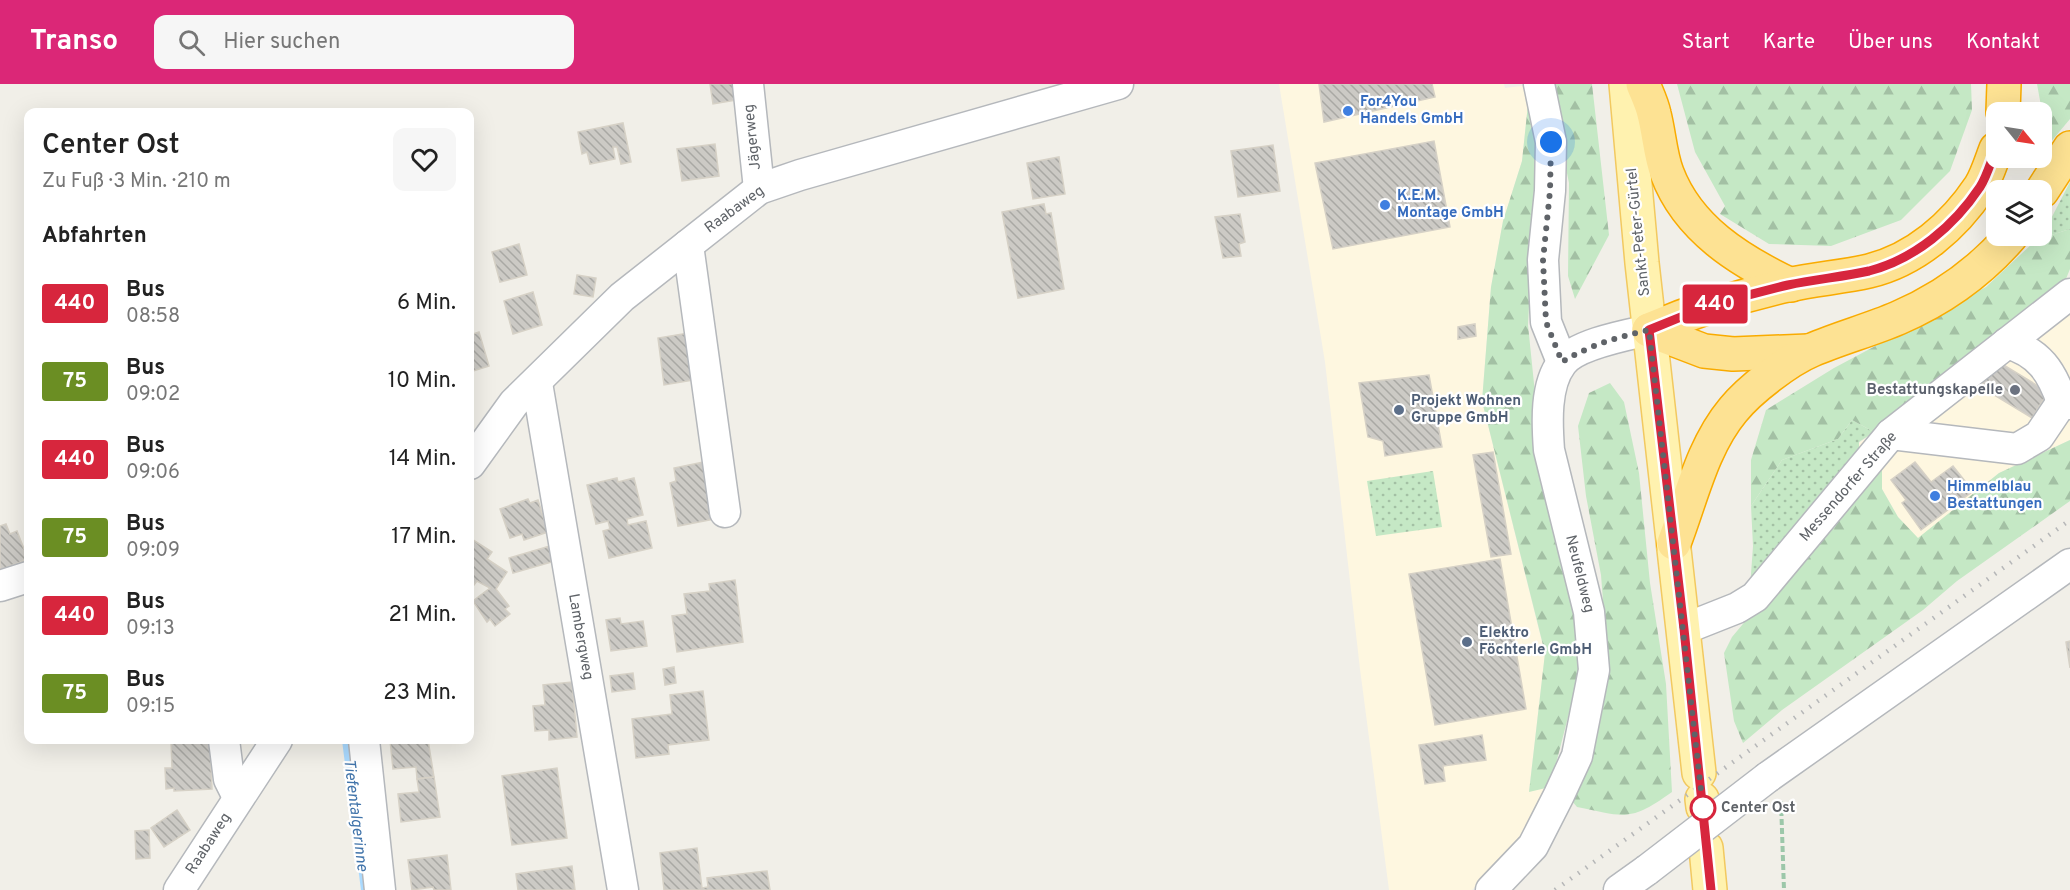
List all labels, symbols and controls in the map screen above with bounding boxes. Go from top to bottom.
search box [154,15,574,69]
text: Transo [30,24,118,60]
icon: search [175,26,208,59]
text: Hier suchen [223,29,340,56]
text: Start [1682,29,1730,56]
text: Karte [1763,29,1815,56]
text: Über uns [1848,29,1933,56]
text: Kontakt [1966,29,2040,56]
place label: For4You Handels GmbH [1360,93,1464,129]
north arrow [1986,102,2052,168]
map controls [1986,102,2052,246]
street label: Jägerweg [740,103,766,171]
marker: For4You Handels GmbH [1341,104,1355,118]
your location [1536,127,1566,157]
text: Center Ost [42,128,180,164]
button: heart [393,128,456,191]
street label: Sankt-Peter-Gürtel [1623,167,1655,297]
text: Zu Fuß · 3 Min. · 210 m [42,169,231,195]
button: layers [1986,180,2052,246]
street label: Raabaweg [701,182,769,238]
place label: K.E.M. Montage GmbH [1397,187,1504,223]
marker: K.E.M. Montage GmbH [1378,198,1392,212]
text: Abfahrten [42,223,147,250]
text: Bus [126,277,165,304]
line badge: 440 [1680,284,1750,324]
text: 440 [55,290,95,317]
text: 6 Min. [397,290,456,317]
text: 440 [1695,291,1735,318]
text: 08:58 [126,304,180,330]
text: Bus [126,355,165,382]
text: 75 [63,368,87,395]
text: 10 Min. [388,368,456,395]
place label: Bestattungskapelle [1866,381,2003,400]
text: 09:02 [126,382,180,408]
marker: Bestattungskapelle [2008,383,2022,397]
place label: Projekt Wohnen Gruppe GmbH [1411,392,1521,428]
marker: Projekt Wohnen Gruppe GmbH [1392,403,1406,417]
street label: Messendorfer Straße [1796,428,1902,546]
text: Bus [126,433,165,460]
text: 440 [55,446,95,473]
text: 14 Min. [389,446,456,473]
text: 09:06 [126,460,180,486]
place label: Himmelblau Bestattungen [1947,478,2043,514]
marker: Himmelblau Bestattungen [1928,489,1942,503]
text: Bus [126,511,165,538]
text: 75 [63,524,87,551]
text: 17 Min. [391,524,456,551]
street label: Neufeldweg [1560,533,1598,615]
text: 09:09 [126,538,180,564]
text: Bus [126,589,165,616]
street label: Lambergweg [563,592,597,682]
text: 440 [55,602,95,629]
text: 21 Min. [388,602,456,629]
text: 09:13 [126,616,175,642]
place label: Elektro Föchterle GmbH [1479,624,1592,660]
marker: Elektro Föchterle GmbH [1460,635,1474,649]
text: Bus [126,667,165,694]
text: 75 [63,680,87,707]
text: 23 Min. [383,680,456,707]
text: 09:15 [126,694,175,720]
water label: Tiefentalgerinne [338,758,372,873]
marker: Center Ost [1690,795,1716,821]
place label: Center Ost [1721,799,1795,818]
street label: Raabaweg [182,810,236,878]

